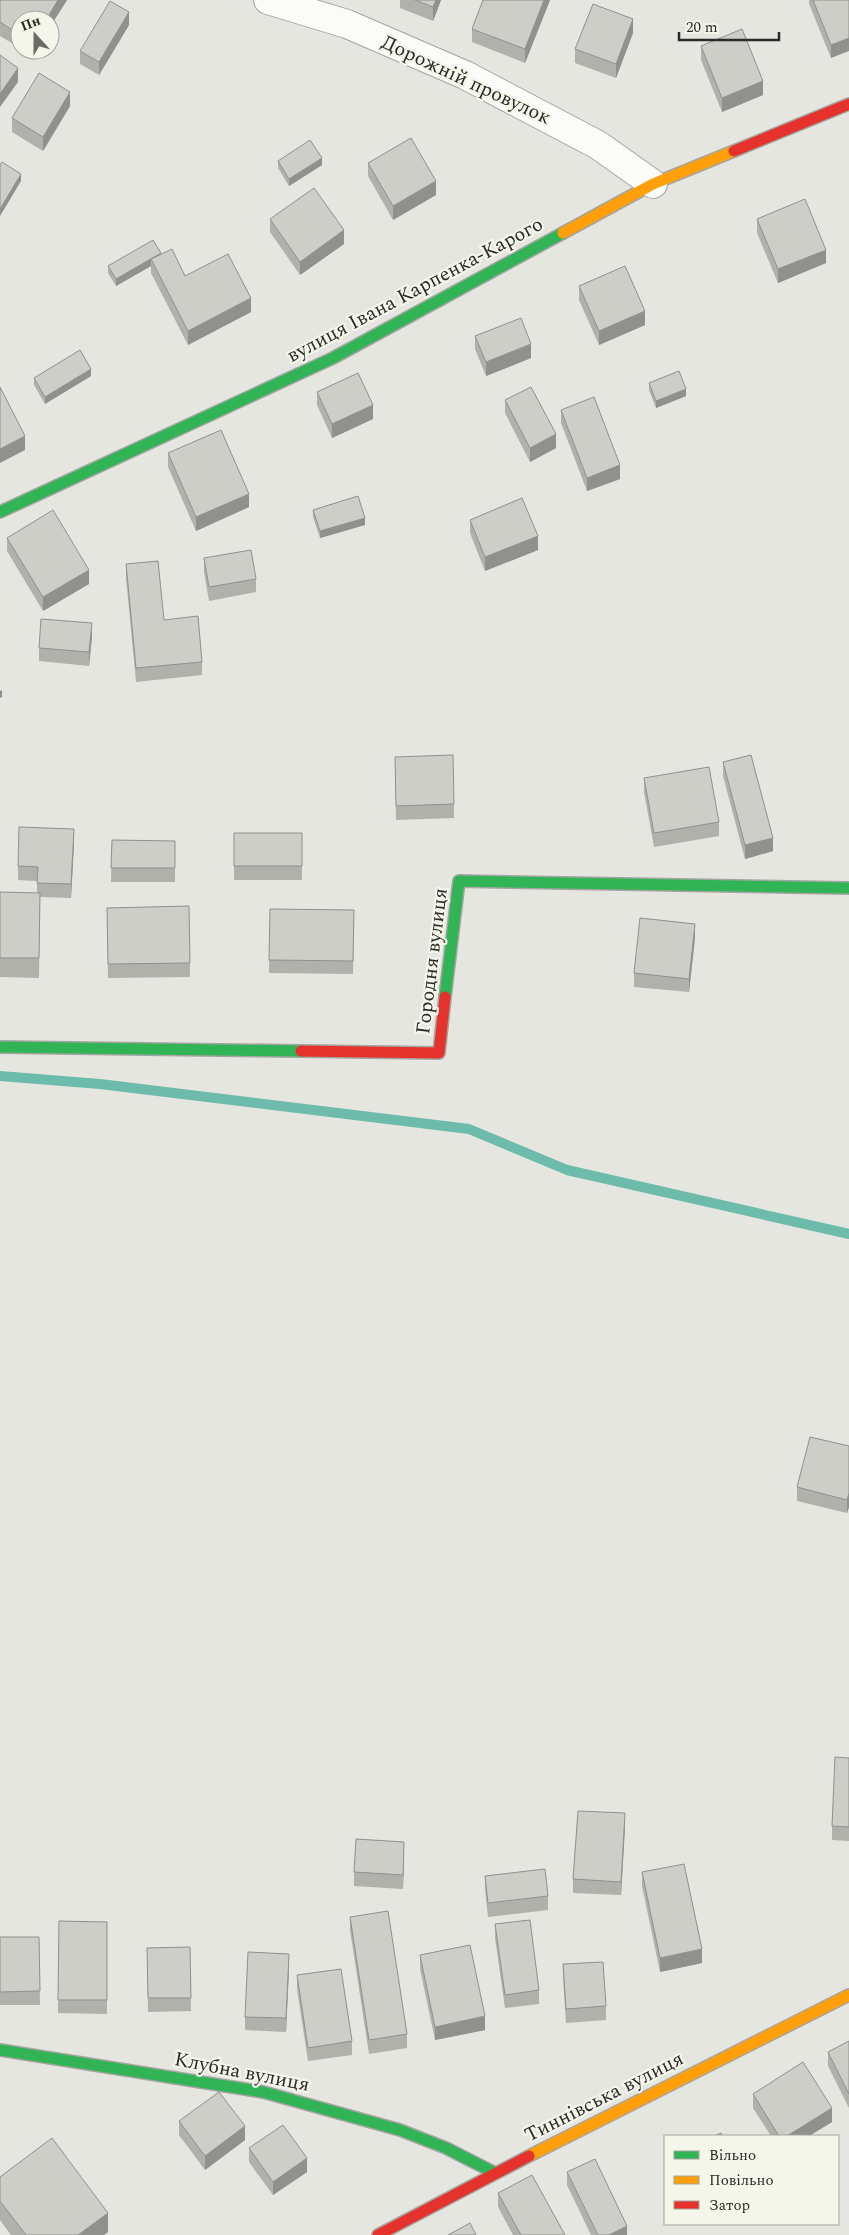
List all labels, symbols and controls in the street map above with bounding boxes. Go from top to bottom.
north arrow [10,10,60,60]
text: Пн [17,10,44,37]
scale bar [679,10,779,42]
text: 20 m [686,16,718,39]
street label: Дорожній провулок [376,27,556,133]
street label: вулиця Івана Карпенка-Карого [281,209,549,371]
street label: Городня вулиця [408,886,456,1036]
street label: Клубна вулиця [172,2044,312,2100]
street label: Тиннівська вулиця [519,2044,689,2150]
legend [664,2135,839,2225]
text: Вільно [709,2144,756,2167]
text: Повільно [709,2169,774,2192]
text: Затор [709,2194,750,2217]

